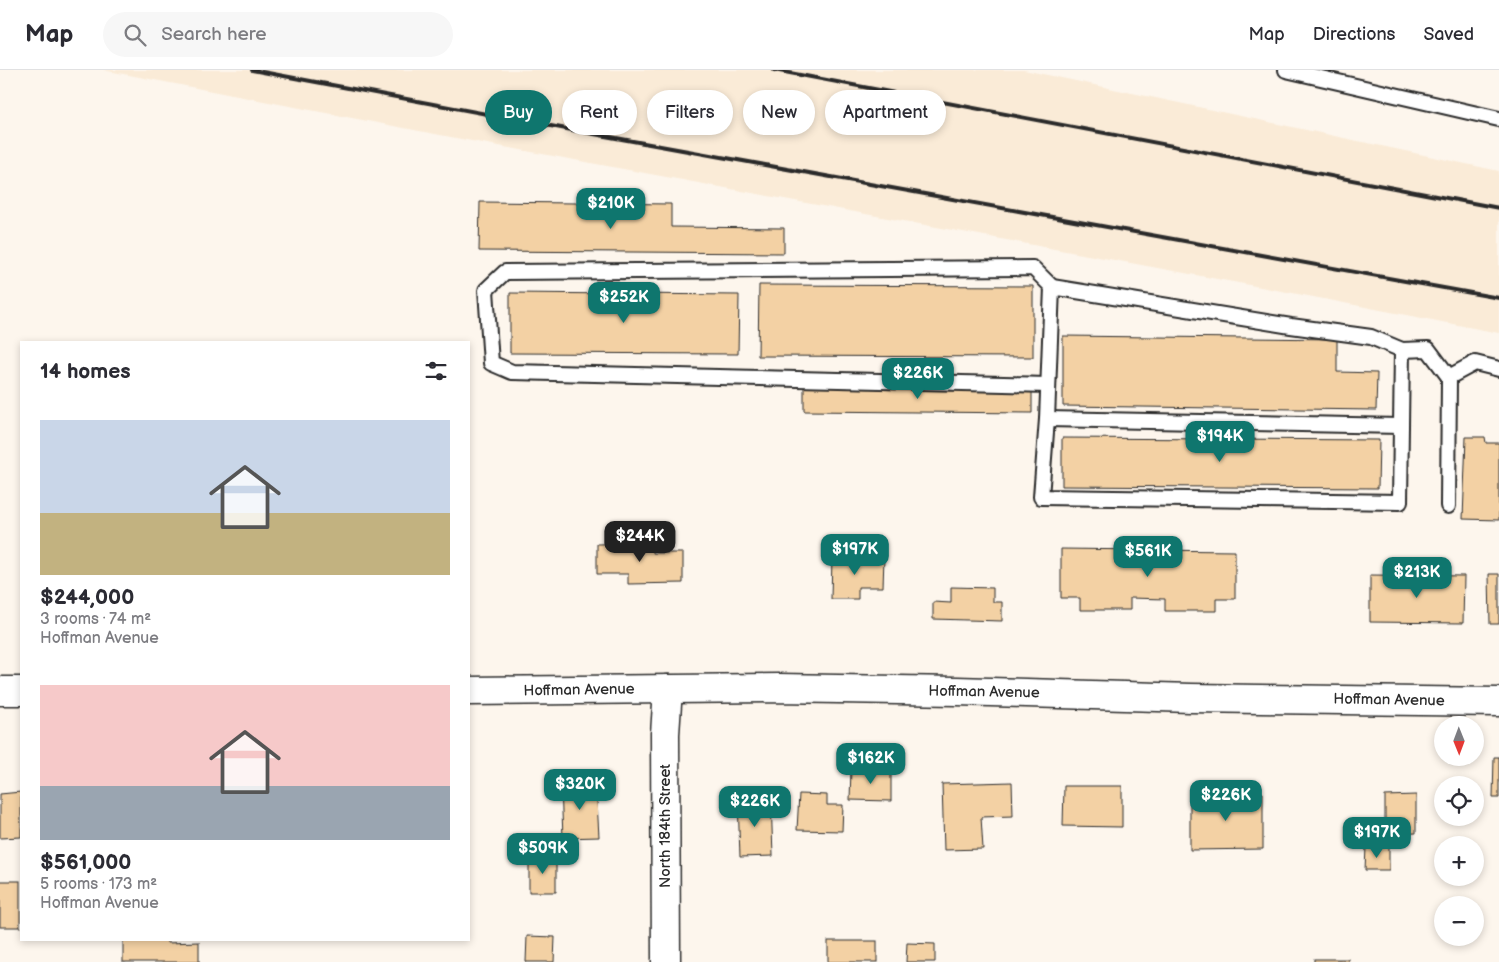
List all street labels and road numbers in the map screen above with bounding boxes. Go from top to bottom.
street label: Hoffman Avenue [523,680,635,700]
street label: Hoffman Avenue [928,682,1040,702]
street label: Hoffman Avenue [1333,690,1445,710]
street label: North 184th Street [656,764,675,888]

